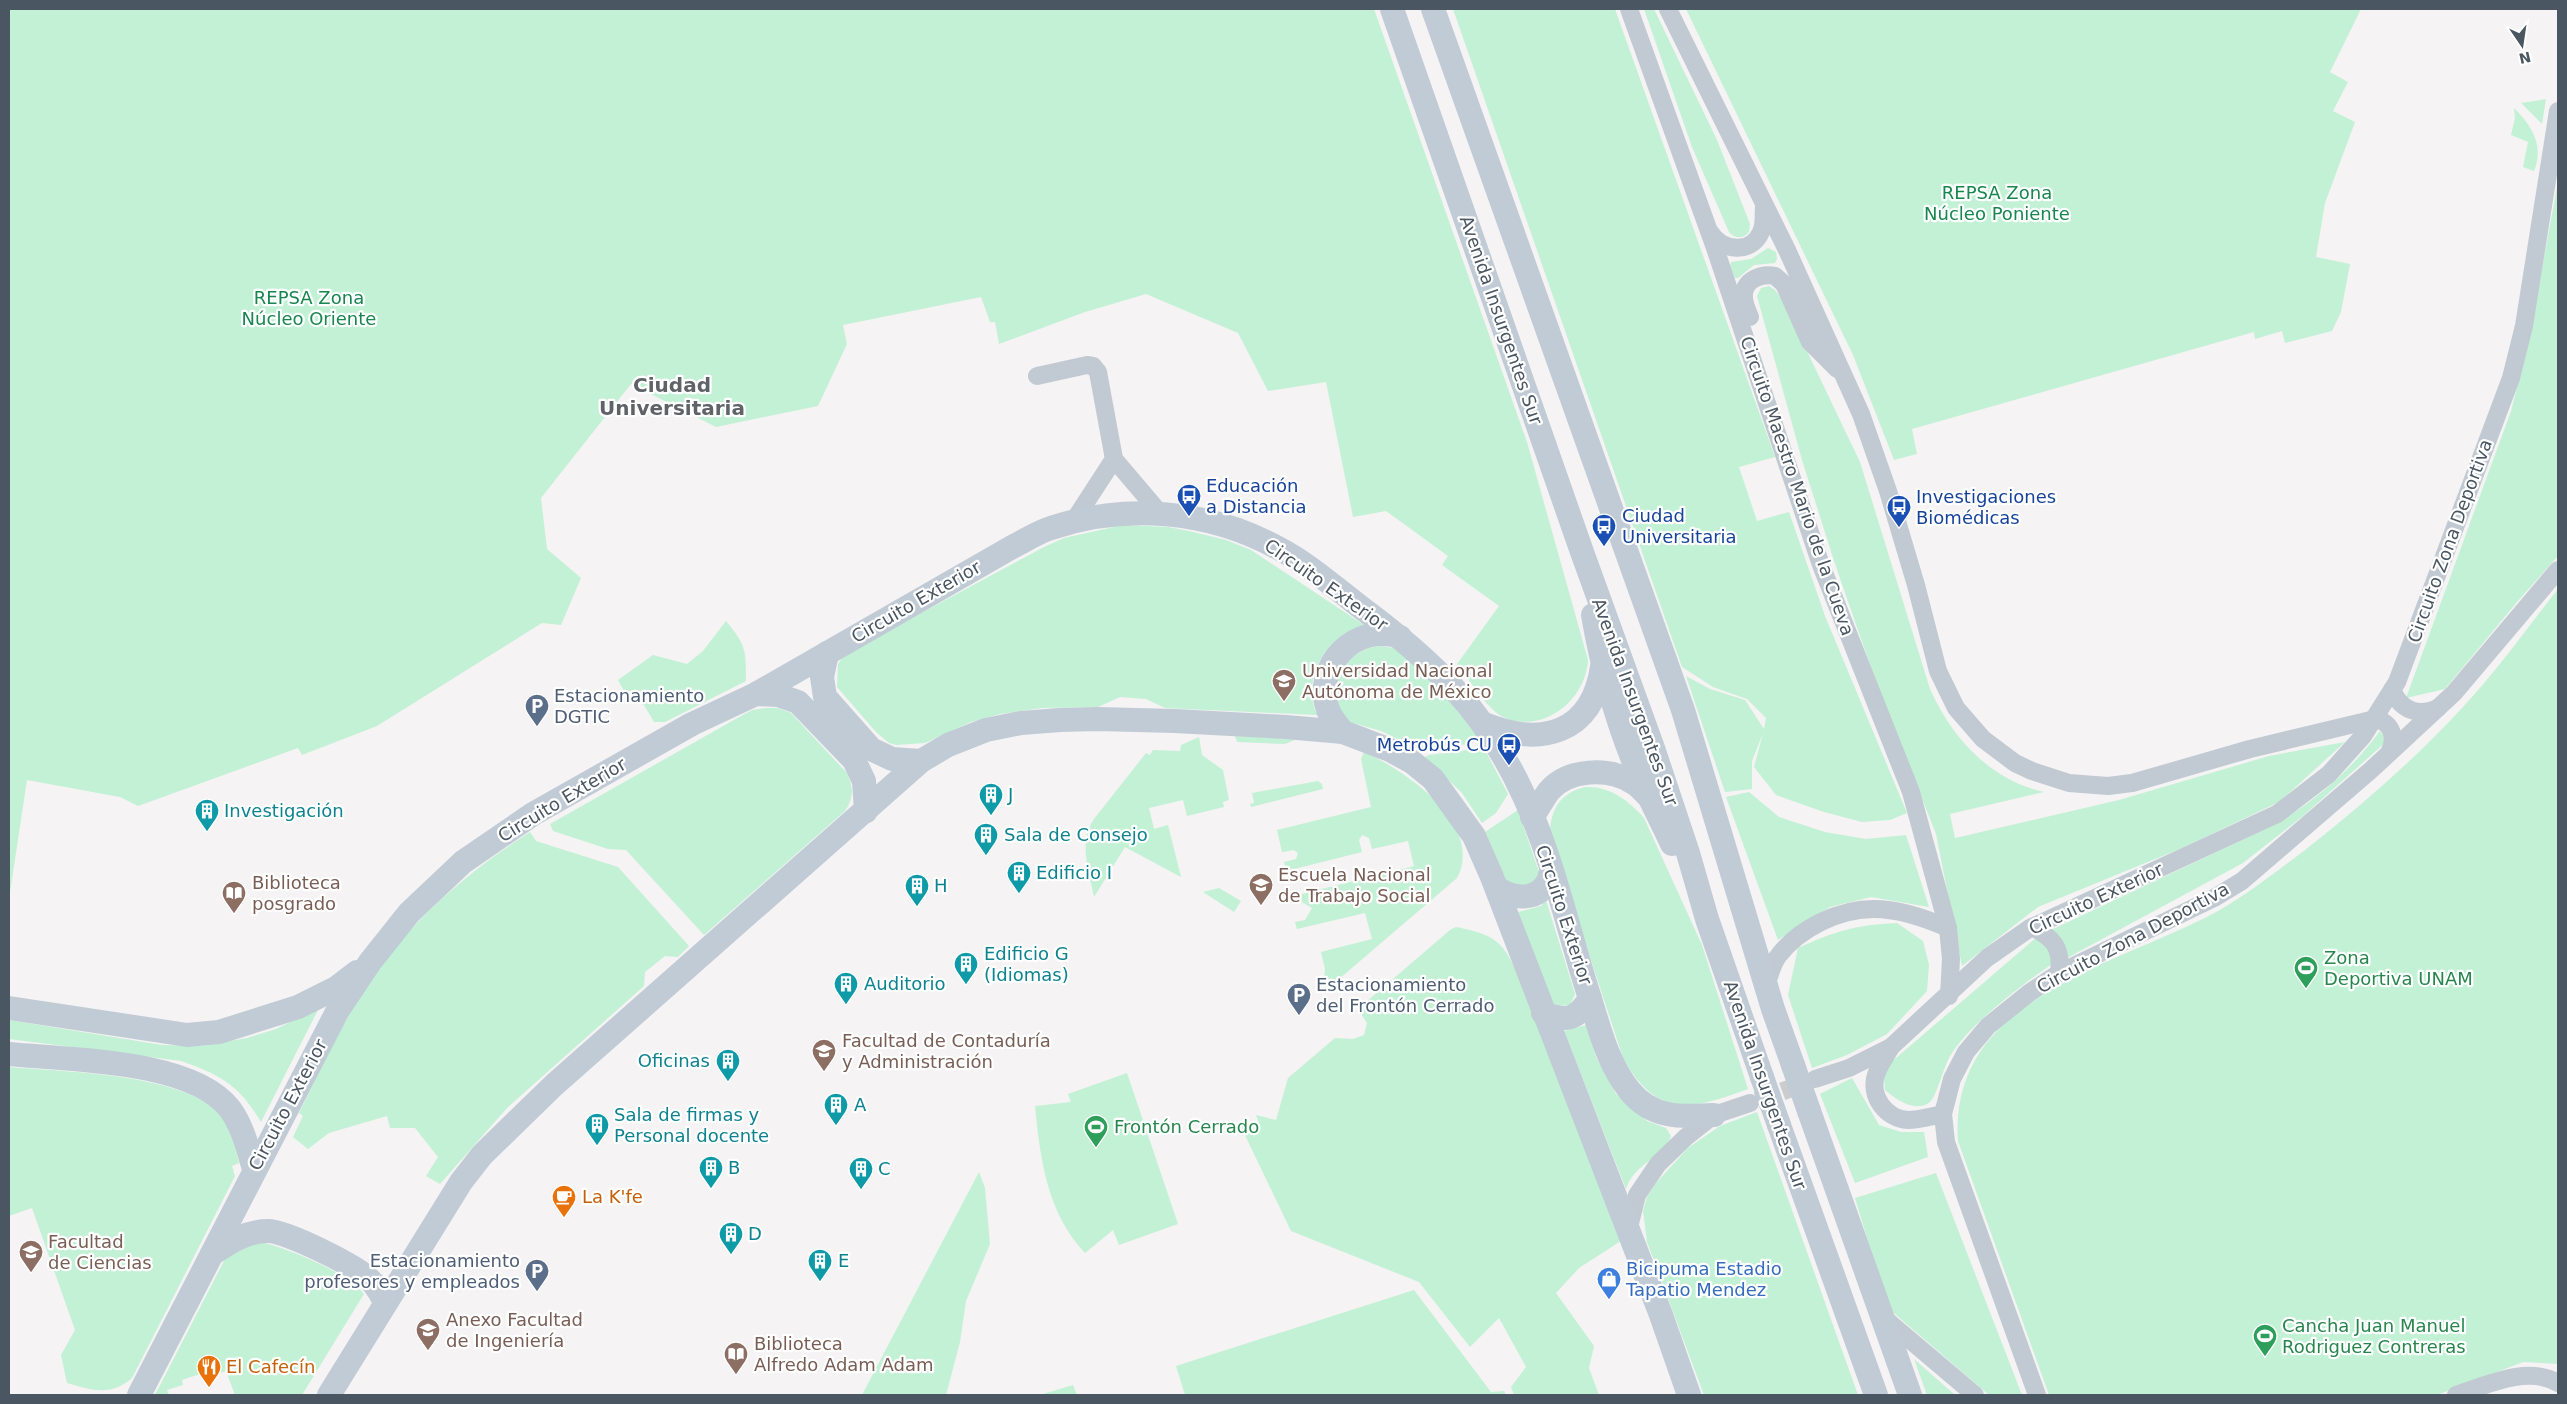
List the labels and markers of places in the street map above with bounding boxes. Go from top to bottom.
place label: Educación a Distancia [1206,475,1306,517]
bus stop icon: Educación a Distancia [1176,483,1202,517]
place label: Investigaciones Biomédicas [1916,486,2056,528]
bus stop icon: Investigaciones Biomédicas [1886,494,1912,528]
place label: Ciudad Universitaria [1622,505,1737,547]
bus stop icon: Ciudad Universitaria [1591,513,1617,547]
place label: Universidad Nacional Autónoma de México [1302,660,1493,702]
school or university icon: Universidad Nacional Autónoma de México [1271,668,1297,702]
place label: Estacionamiento DGTIC [554,685,704,727]
parking icon: Estacionamiento DGTIC [524,693,550,727]
bus stop icon: Metrobús CU [1496,732,1522,766]
place label: Metrobús CU [1377,734,1492,755]
building icon: J [978,782,1004,816]
place label: J [1007,784,1013,805]
building icon: Investigación [194,798,220,832]
place label: Investigación [224,800,344,821]
building icon: Sala de Consejo [973,822,999,856]
place label: Sala de Consejo [1004,824,1148,845]
building icon: Edificio I [1006,860,1032,894]
place label: Edificio I [1036,862,1112,883]
place label: Escuela Nacional de Trabajo Social [1278,864,1431,906]
place label: Biblioteca posgrado [252,872,341,914]
school or university icon: Escuela Nacional de Trabajo Social [1248,872,1274,906]
building icon: H [904,873,930,907]
place label: H [934,875,948,896]
library icon: Biblioteca posgrado [221,880,247,914]
place label: Edificio G (Idiomas) [984,943,1069,985]
place label: Zona Deportiva UNAM [2324,947,2473,989]
building icon: Edificio G (Idiomas) [953,951,979,985]
sports icon: Zona Deportiva UNAM [2293,955,2319,989]
building icon: Auditorio [833,971,859,1005]
place label: Auditorio [864,973,946,994]
place label: Estacionamiento del Frontón Cerrado [1316,974,1495,1016]
parking icon: Estacionamiento del Frontón Cerrado [1286,982,1312,1016]
place label: Facultad de Contaduría y Administración [842,1030,1051,1072]
school or university icon: Facultad de Contaduría y Administración [811,1038,837,1072]
building icon: Oficinas [715,1048,741,1082]
place label: Oficinas [638,1050,710,1071]
building icon: A [823,1092,849,1126]
place label: A [854,1094,867,1115]
place label: Sala de firmas y Personal docente [614,1104,769,1146]
building icon: Sala de firmas y Personal docente [584,1112,610,1146]
sports icon: Frontón Cerrado [1083,1114,1109,1148]
place label: Frontón Cerrado [1114,1116,1259,1137]
building icon: B [698,1155,724,1189]
building icon: C [848,1156,874,1190]
place label: B [728,1157,740,1178]
place label: C [878,1158,891,1179]
cafe icon: La K'fe [551,1184,577,1218]
place label: La K'fe [582,1186,643,1207]
building icon: D [718,1221,744,1255]
place label: D [748,1223,762,1244]
place label: Facultad de Ciencias [48,1231,152,1273]
school or university icon: Facultad de Ciencias [18,1239,44,1273]
building icon: E [807,1248,833,1282]
place label: Estacionamiento profesores y empleados [304,1250,520,1292]
place label: E [838,1250,849,1271]
parking icon: Estacionamiento profesores y empleados [524,1258,550,1292]
place label: Bicipuma Estadio Tapatio Mendez [1625,1258,1782,1300]
shop icon: Bicipuma Estadio Tapatio Mendez [1596,1266,1622,1300]
place label: Anexo Facultad de Ingeniería [446,1309,583,1351]
place label: Cancha Juan Manuel Rodriguez Contreras [2282,1315,2466,1357]
school or university icon: Anexo Facultad de Ingeniería [415,1317,441,1351]
sports icon: Cancha Juan Manuel Rodriguez Contreras [2252,1323,2278,1357]
place label: Biblioteca Alfredo Adam Adam [754,1333,934,1375]
library icon: Biblioteca Alfredo Adam Adam [723,1341,749,1375]
restaurant icon: El Cafecín [196,1354,222,1388]
place label: El Cafecín [226,1356,315,1377]

